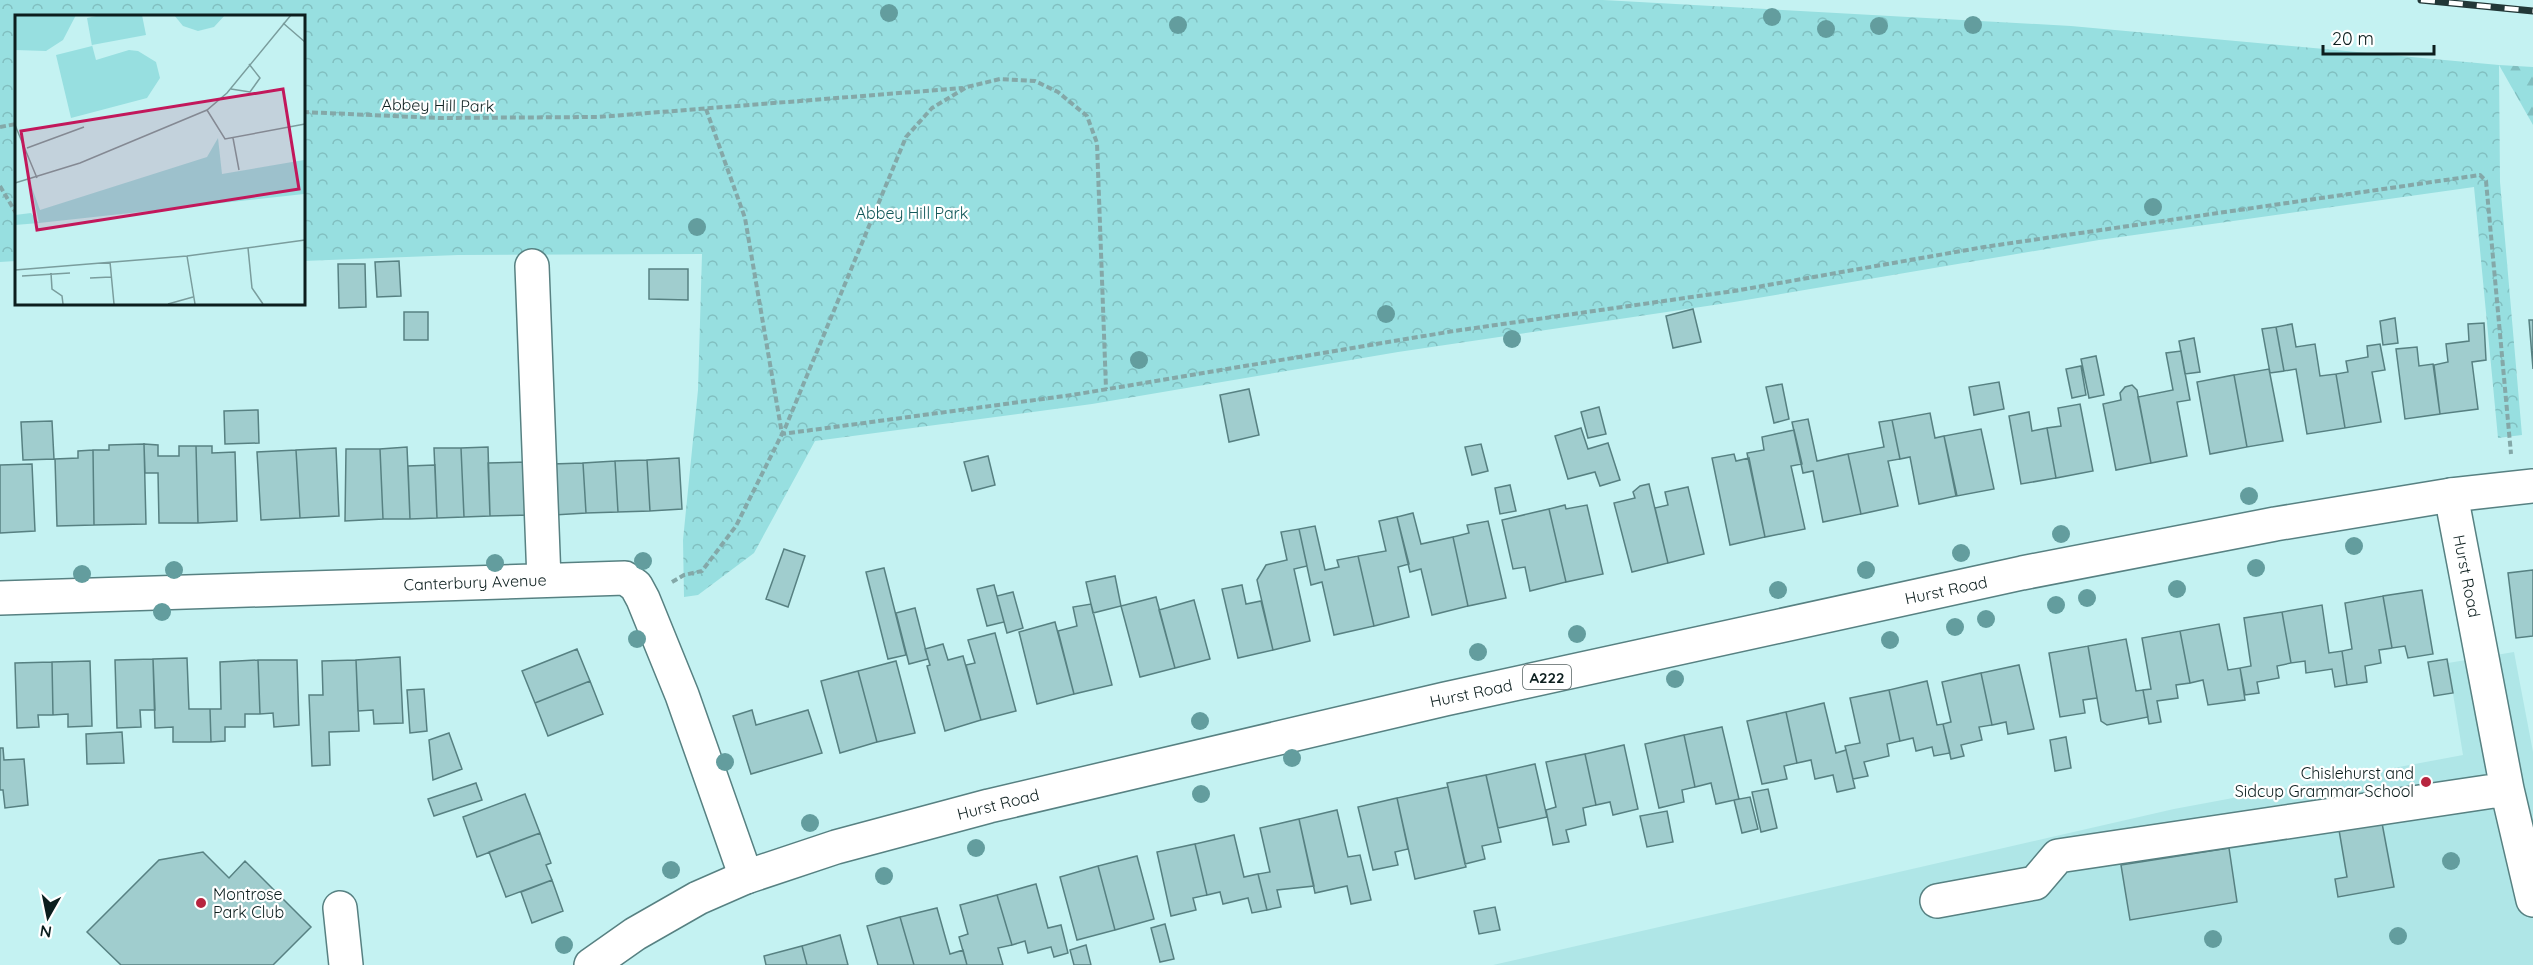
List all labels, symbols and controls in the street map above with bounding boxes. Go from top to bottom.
inset map [15,15,304,304]
scale bar [2323,18,2434,56]
text: 20 m [2332,27,2374,50]
street label: Abbey Hill Park [381,94,495,116]
park label: Abbey Hill Park [856,203,968,223]
street label: Hurst Road [2449,533,2485,619]
street label: Canterbury Avenue [403,570,547,594]
street label: Hurst Road [1903,572,1989,608]
road number: A222 [1523,665,1571,689]
street label: Hurst Road [1428,675,1514,711]
place label: Chislehurst and Sidcup Grammar School [2235,763,2414,801]
marker: Chislehurst and Sidcup Grammar School [2419,775,2433,789]
street label: Hurst Road [955,784,1041,824]
place label: Montrose Park Club [213,884,284,922]
north arrow [18,887,78,947]
marker: Montrose Park Club [194,896,208,910]
text: N [38,921,53,943]

